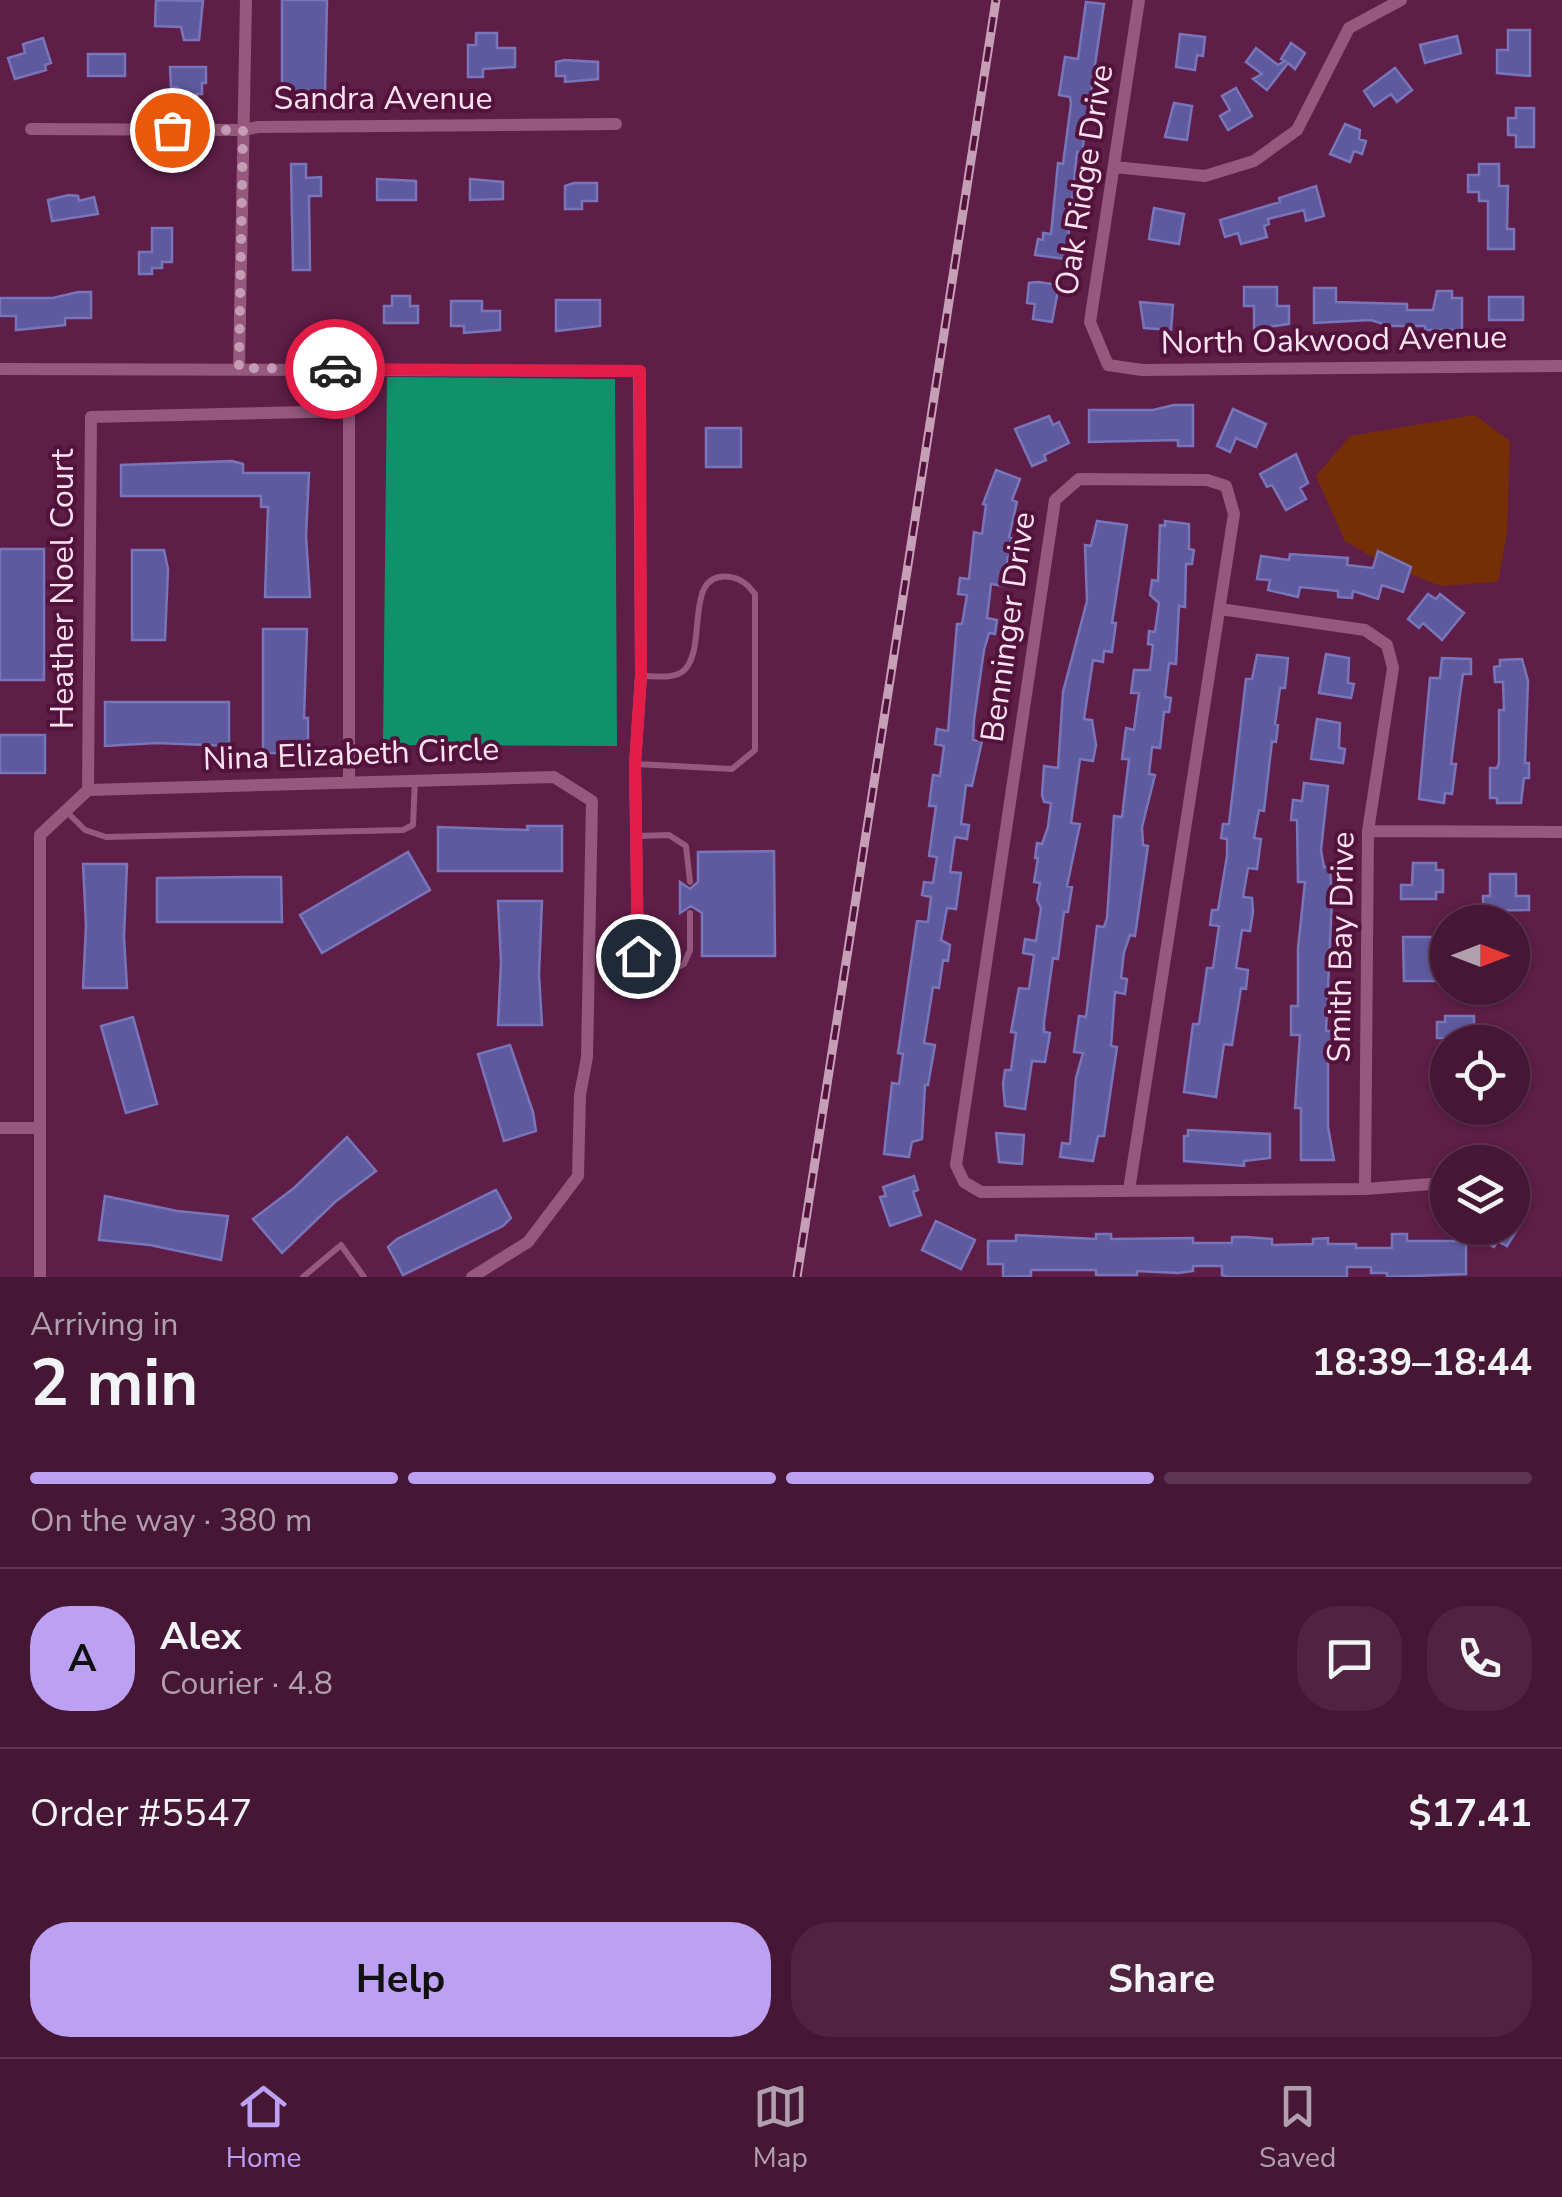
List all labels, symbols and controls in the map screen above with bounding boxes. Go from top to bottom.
street label: Oak Ridge Drive [1045,62,1123,298]
street label: Sandra Avenue [274,77,492,120]
pin [130,88,215,173]
icon: bag [145,103,200,158]
street label: North Oakwood Avenue [1160,315,1508,365]
courier [285,319,385,419]
icon: car [308,342,363,397]
street label: Heather Noel Court [41,448,84,729]
street label: Benninger Drive [971,509,1045,745]
street label: Nina Elizabeth Circle [202,727,500,781]
street label: Smith Bay Drive [1317,831,1365,1063]
north arrow [1430,905,1530,1005]
map controls [1430,905,1530,1245]
pin [596,914,681,999]
icon: home [611,929,666,984]
button: locate [1430,1025,1530,1125]
button: layers [1430,1145,1530,1245]
text: Arriving in [30,1303,178,1346]
text: 18:39–18:44 [1312,1337,1532,1388]
text: 2 min [30,1339,198,1428]
text: On the way · 380 m [30,1499,312,1542]
button: chat [1297,1606,1402,1711]
button: phone [1427,1606,1532,1711]
text: Alex [160,1611,241,1662]
text: A [68,1633,97,1684]
text: Courier · 4.8 [160,1662,333,1705]
text: Order #5547 [30,1788,252,1839]
text: $17.41 [1409,1788,1532,1839]
button: Help [30,1922,771,2037]
button: Share [791,1922,1532,2037]
tab: Home [226,2079,301,2177]
tab: Map [753,2079,808,2177]
tab: Saved [1259,2079,1336,2177]

